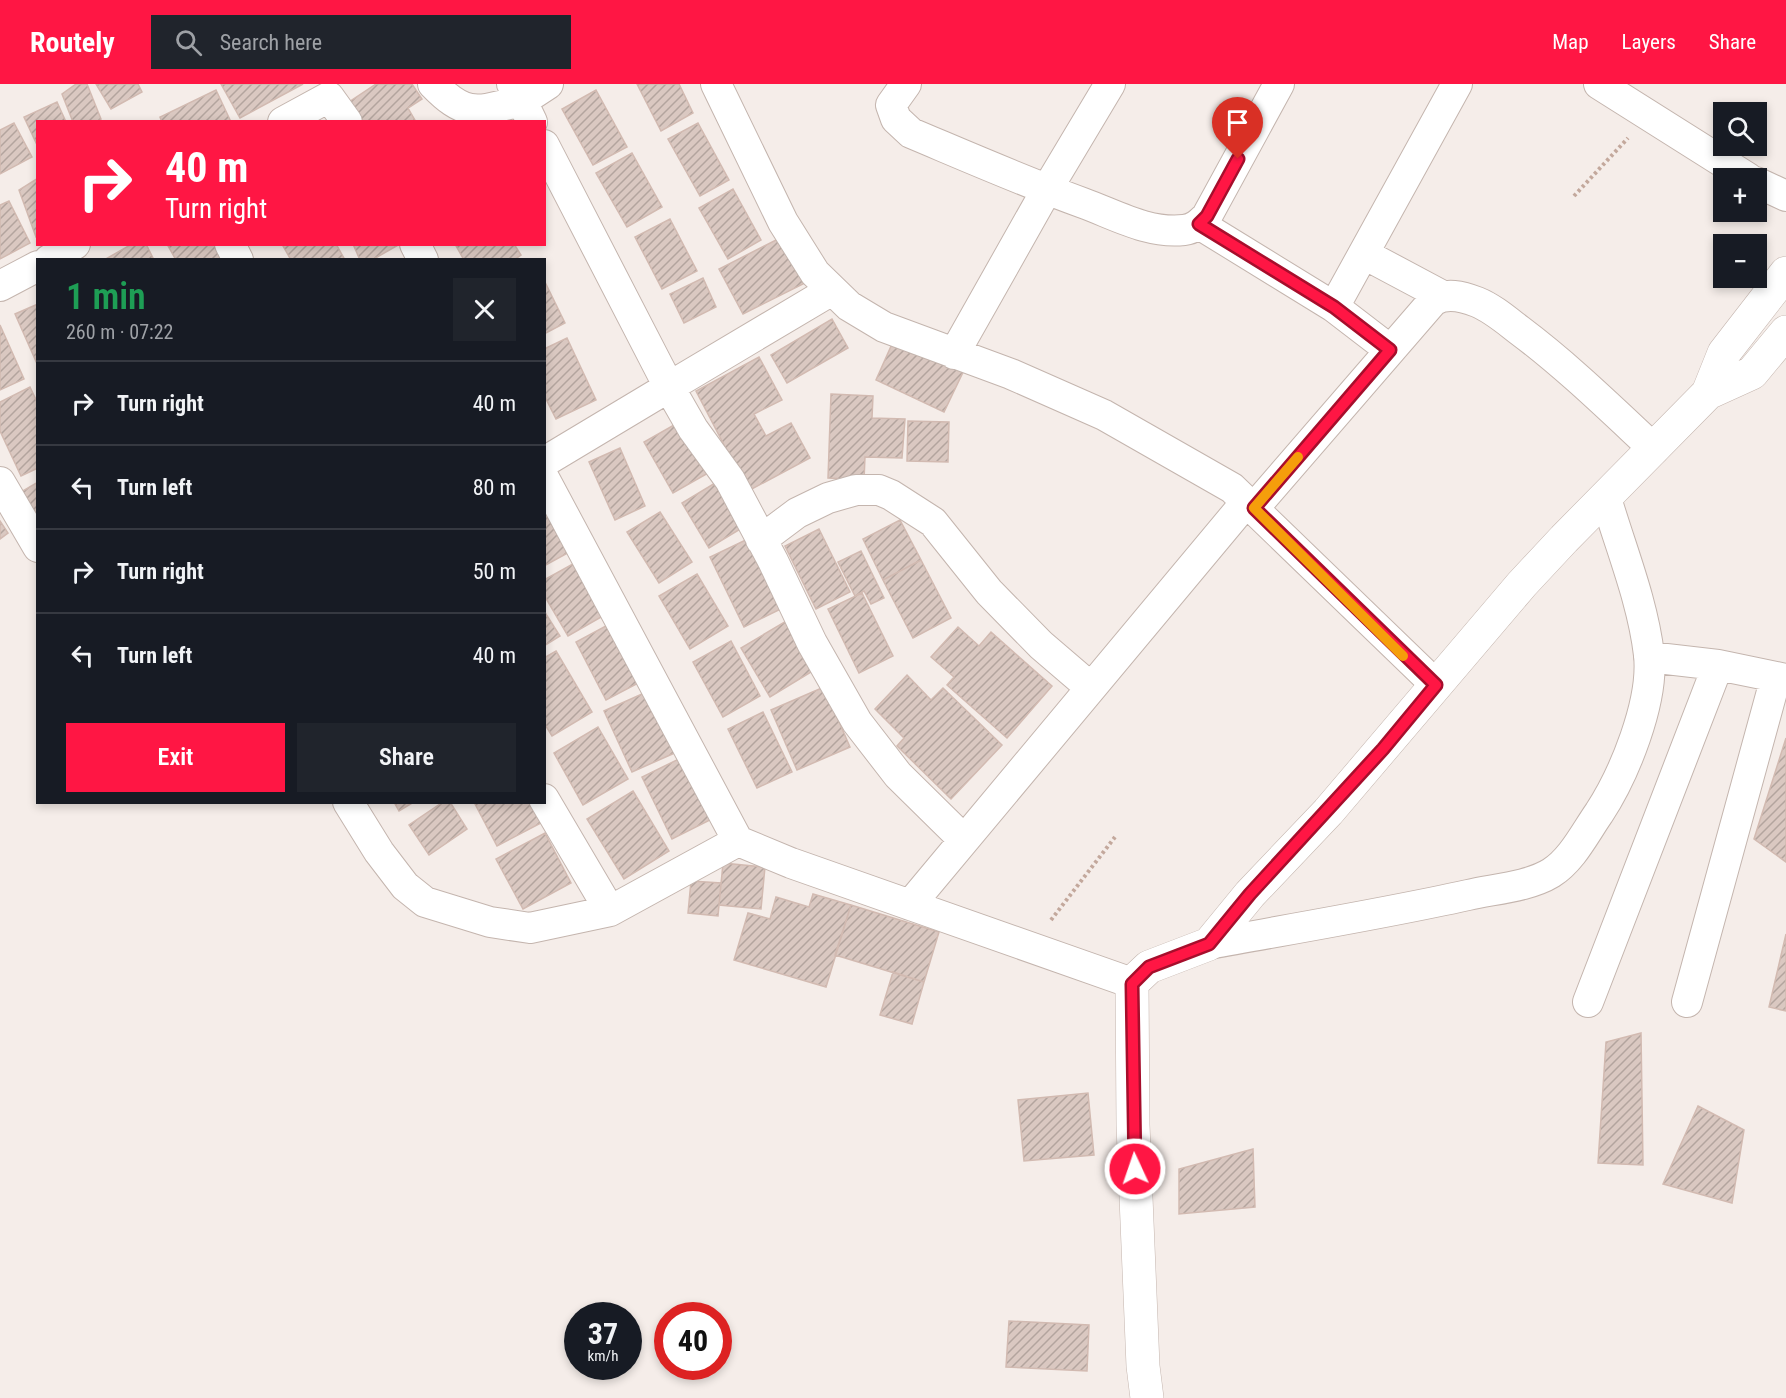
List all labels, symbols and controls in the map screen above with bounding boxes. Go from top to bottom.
search box [151,15,571,69]
text: Routely [30,26,115,59]
icon: search [172,26,205,59]
text: Search here [220,30,322,55]
text: Map [1552,30,1589,54]
text: Layers [1622,30,1676,54]
text: Share [1709,30,1756,54]
pin [1212,97,1263,159]
map controls [1713,102,1767,288]
button: search [1713,102,1767,156]
icon: arrive [1221,106,1254,139]
text: 40 m [165,143,248,192]
icon: right [66,144,144,222]
button: + [1713,168,1767,222]
text: Turn right [165,193,267,225]
button: − [1713,234,1767,288]
text: 1 min [66,276,146,318]
button: close [453,278,516,341]
text: 260 m · 07:22 [66,320,173,344]
icon: right [66,387,99,420]
text: Turn right [117,391,204,416]
text: 40 m [473,391,516,416]
icon: left [66,471,99,504]
text: Turn left [117,475,192,500]
text: 80 m [473,475,516,500]
icon: right [66,555,99,588]
text: Turn right [117,559,204,584]
text: 50 m [473,559,516,584]
icon: left [66,639,99,672]
text: Turn left [117,643,192,668]
text: 40 m [473,643,516,668]
button: Exit [66,723,285,792]
button: Share [297,723,516,792]
position arrow [1103,1137,1167,1201]
speed limit sign: 40 [654,1302,732,1380]
text: 37 [588,1316,618,1351]
text: km/h [588,1347,618,1365]

